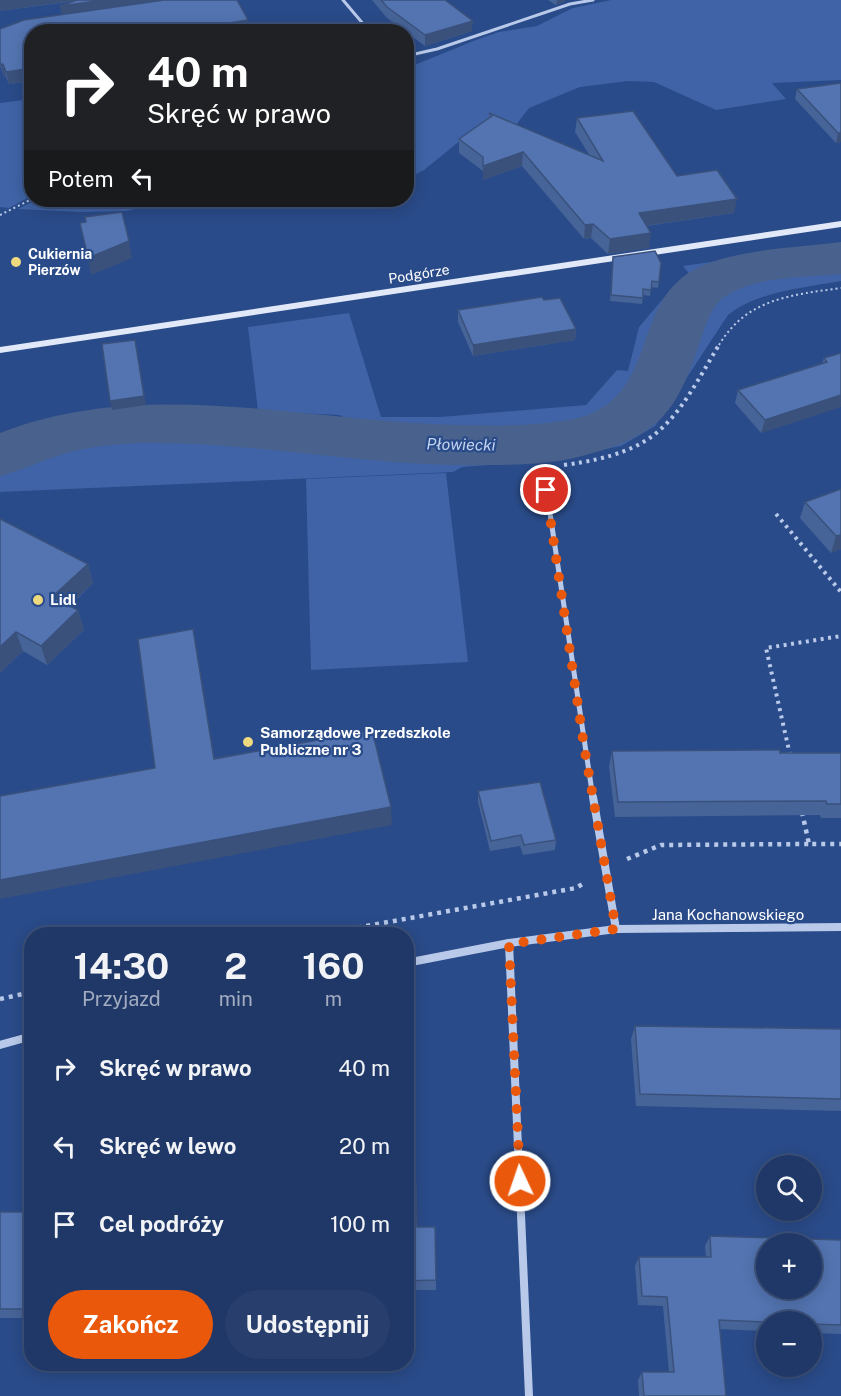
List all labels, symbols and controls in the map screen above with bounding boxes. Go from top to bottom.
text: 40 m [147,47,249,96]
icon: right [48,48,126,126]
text: Skręć w prawo [147,97,331,129]
icon: left [126,162,159,195]
text: Potem [48,166,114,192]
place label: Cukiernia Pierzów [28,246,92,278]
marker: Cukiernia Pierzów [9,255,23,269]
street label: Podgórze [387,261,451,287]
water label: Płowiecki [426,434,496,455]
pin [520,464,571,515]
icon: arrive [529,473,562,506]
place label: Lidl [50,591,77,608]
marker: Lidl [31,593,45,607]
place label: Samorządowe Przedszkole Publiczne nr 3 [260,724,451,758]
marker: Samorządowe Przedszkole Publiczne nr 3 [241,735,255,749]
street label: Jana Kochanowskiego [652,906,804,923]
text: 14:30 [74,945,169,987]
text: 2 [224,945,247,987]
text: 160 [302,945,364,987]
text: Przyjazd [82,987,161,1011]
text: min [219,987,253,1011]
text: m [325,987,342,1011]
icon: right [48,1052,81,1085]
text: Skręć w prawo [99,1055,252,1081]
text: 40 m [338,1055,390,1081]
icon: left [48,1130,81,1163]
text: Skręć w lewo [99,1133,236,1159]
text: 20 m [339,1133,390,1159]
position arrow [488,1149,552,1213]
map controls [756,1155,822,1377]
button: search [756,1155,822,1221]
icon: arrive [48,1208,81,1241]
text: Cel podróży [99,1211,224,1237]
text: 100 m [330,1211,390,1237]
button: + [756,1233,822,1299]
button: Zakończ [48,1290,213,1359]
button: Udostępnij [225,1290,390,1359]
button: − [756,1311,822,1377]

